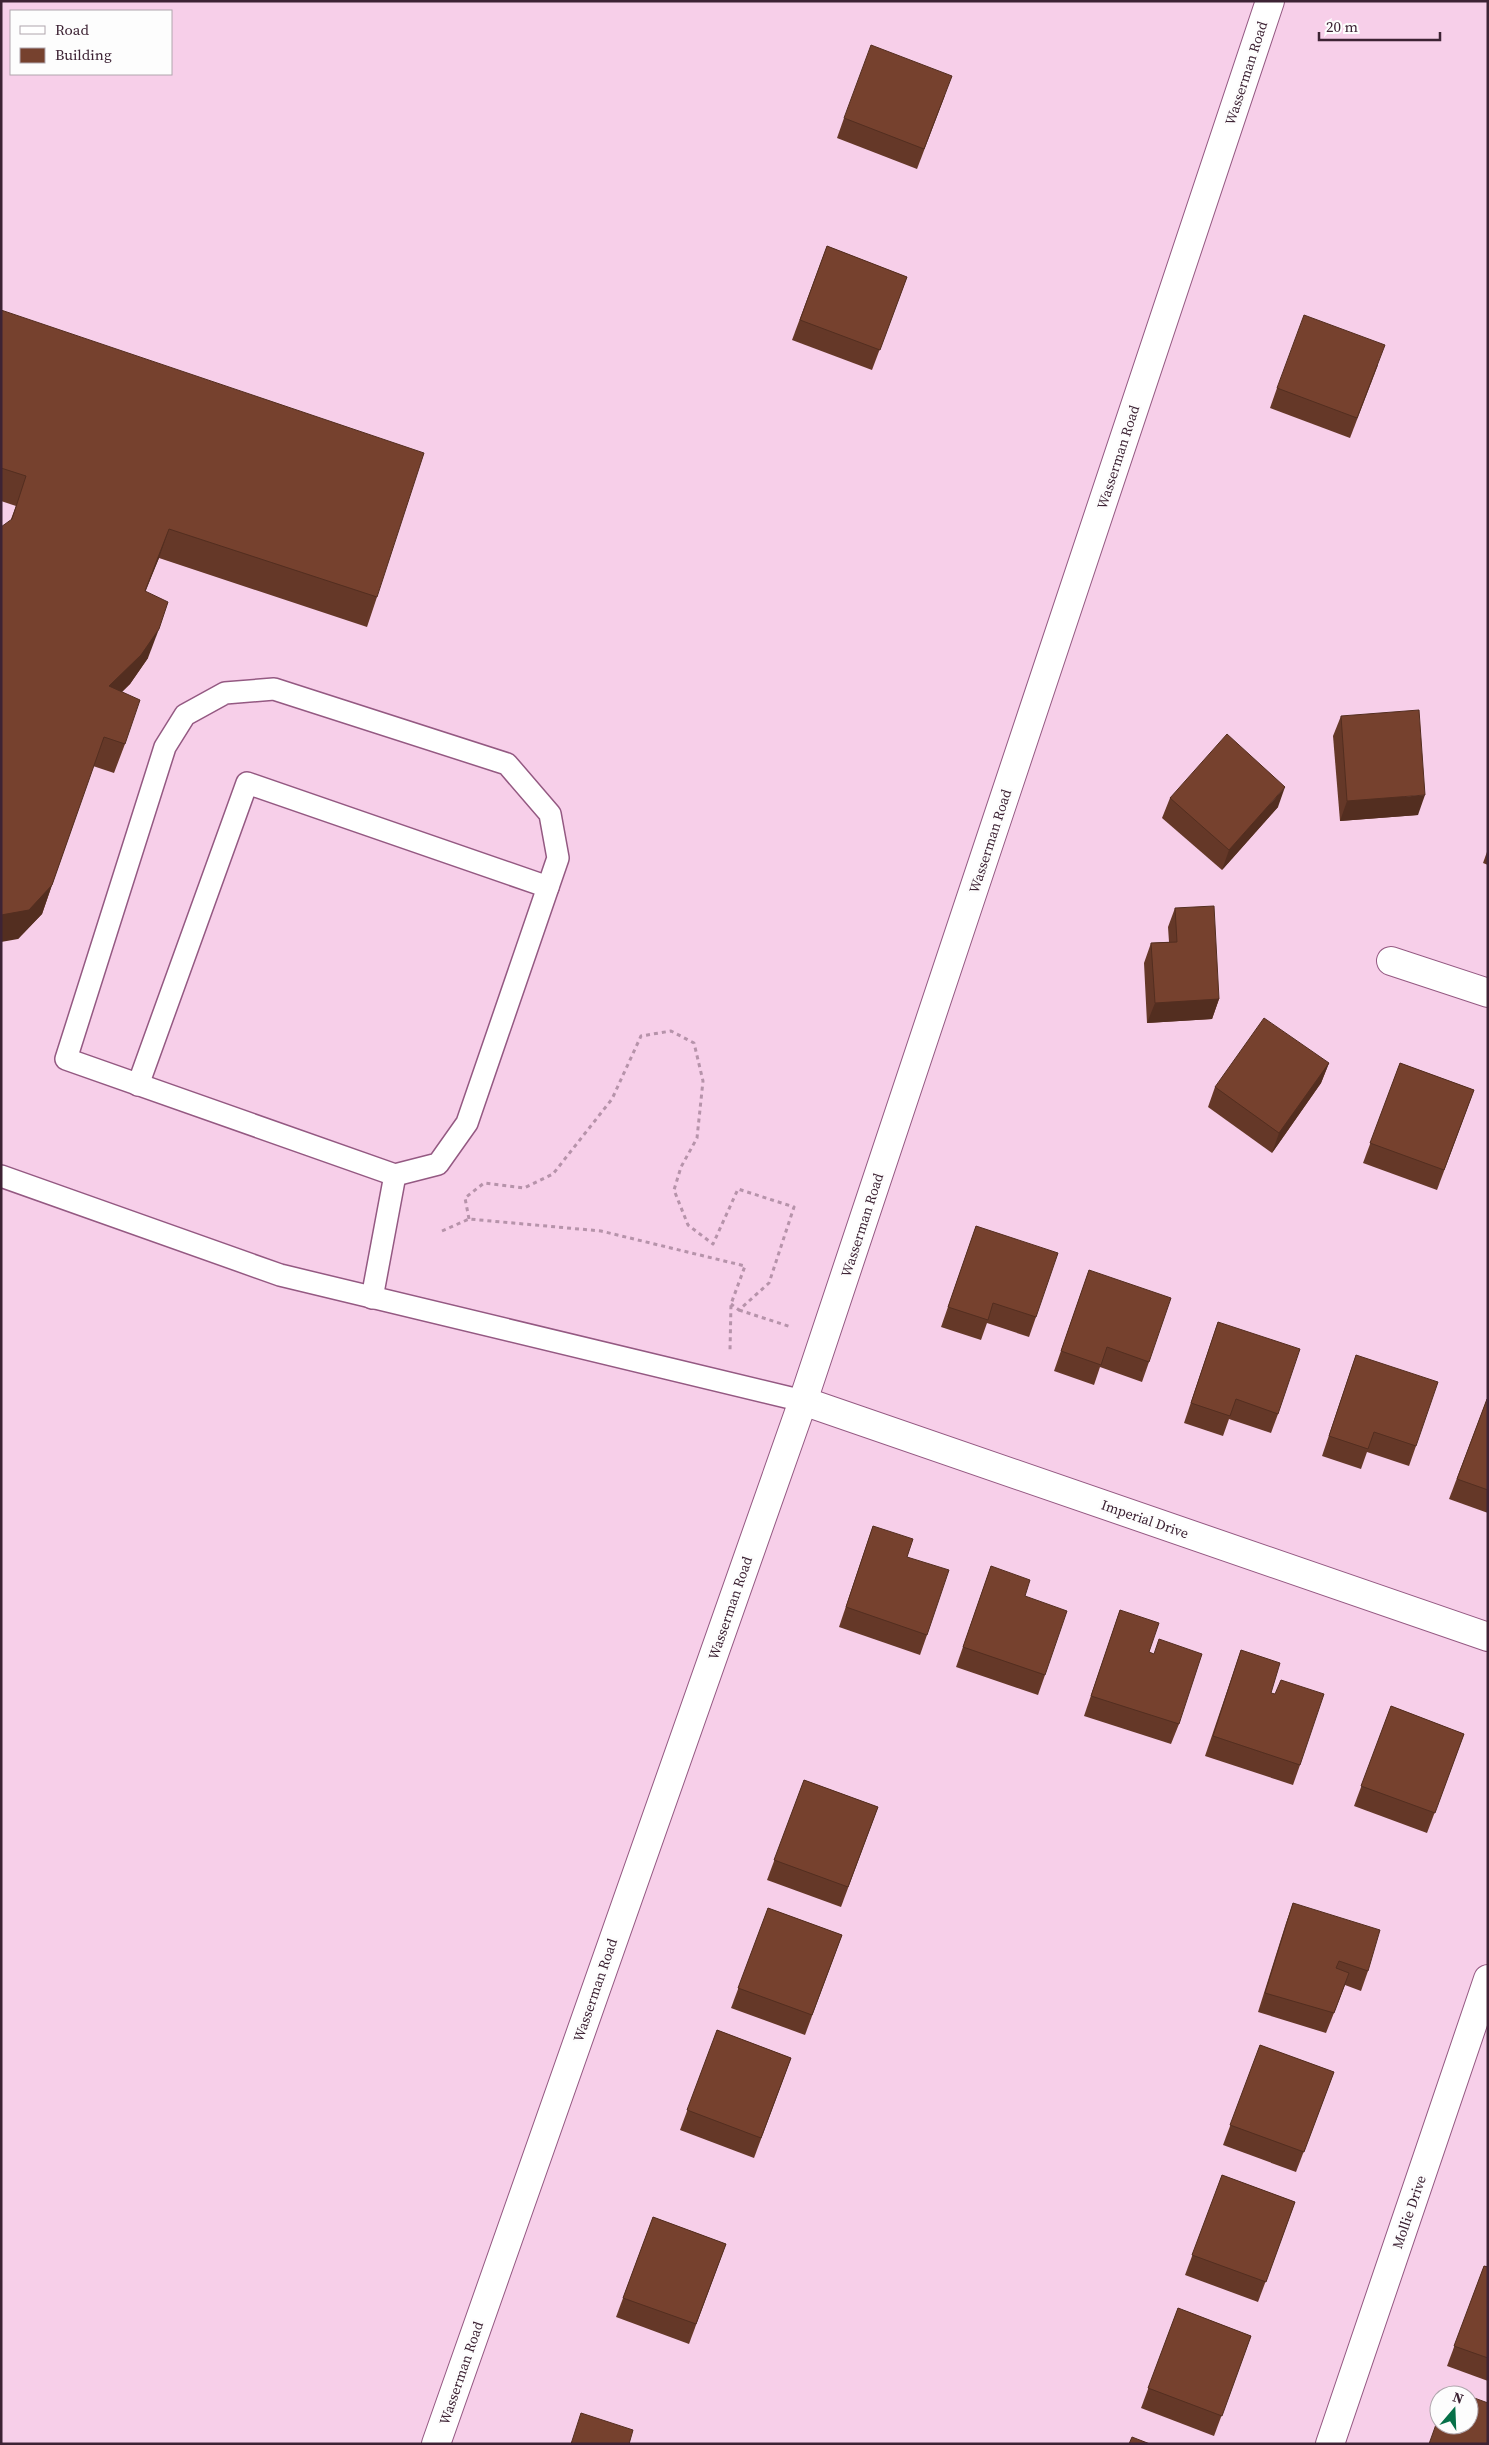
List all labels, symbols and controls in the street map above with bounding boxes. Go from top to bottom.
legend [10,10,172,75]
scale bar [1319,10,1440,42]
text: 20 m [1326,16,1358,37]
text: Road [55,19,89,40]
street label: Wasserman Road [1220,19,1272,127]
text: Building [55,44,112,65]
street label: Wasserman Road [1092,403,1144,511]
street label: Wasserman Road [964,787,1016,895]
street label: Wasserman Road [836,1171,888,1279]
street label: Imperial Drive [1099,1495,1191,1543]
street label: Wasserman Road [703,1554,757,1662]
street label: Wasserman Road [568,1936,622,2044]
street label: Mollie Drive [1387,2173,1431,2251]
street label: Wasserman Road [434,2319,488,2427]
north arrow [1429,2385,1479,2435]
text: N [1450,2387,1466,2409]

